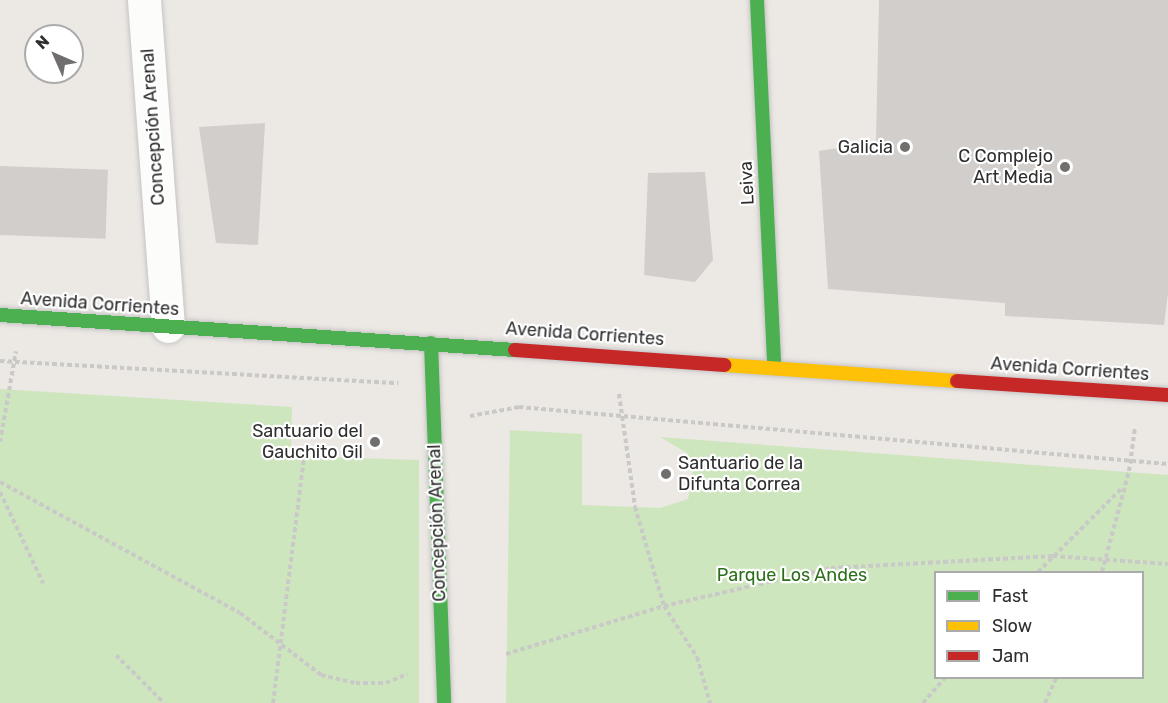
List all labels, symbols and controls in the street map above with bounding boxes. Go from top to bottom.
north arrow [24,24,84,84]
text: N [32,32,53,53]
street label: Concepción Arenal [137,47,169,207]
place label: Galicia [838,136,893,158]
marker: Galicia [898,140,912,154]
place label: C Complejo Art Media [958,146,1053,188]
marker: C Complejo Art Media [1058,160,1072,174]
street label: Leiva [735,161,759,205]
street label: Avenida Corrientes [20,288,180,320]
street label: Avenida Corrientes [505,318,665,350]
street label: Avenida Corrientes [990,353,1150,385]
place label: Santuario del Gauchito Gil [252,421,363,464]
marker: Santuario del Gauchito Gil [368,435,382,449]
street label: Concepción Arenal [423,444,451,602]
place label: Santuario de la Difunta Correa [678,453,803,496]
marker: Santuario de la Difunta Correa [659,467,673,481]
park label: Parque Los Andes [717,564,867,586]
legend [934,571,1144,679]
text: Fast [992,585,1028,607]
text: Slow [992,615,1032,637]
text: Jam [992,645,1029,667]

